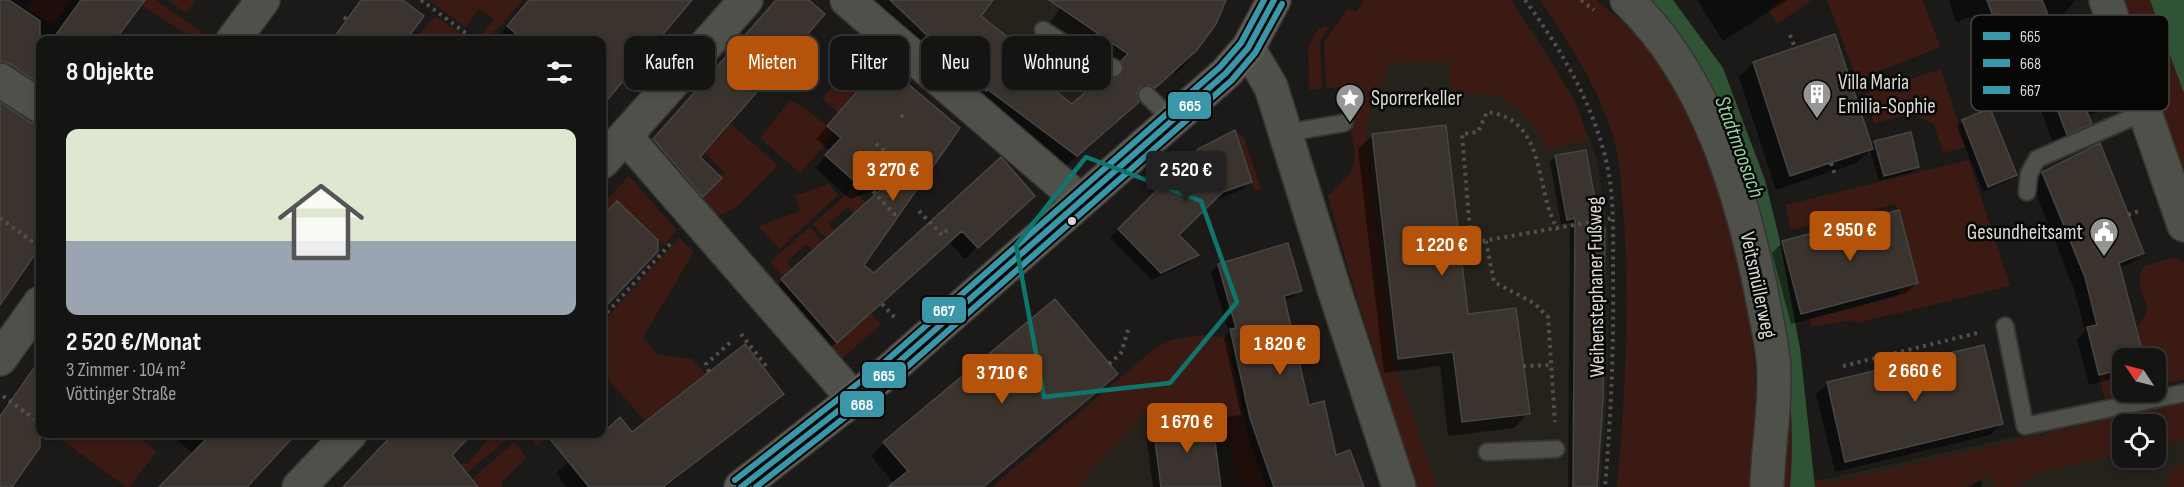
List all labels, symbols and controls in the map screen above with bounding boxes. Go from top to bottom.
legend [1971,15,2169,111]
text: 665 [2020,28,2040,47]
chip: Kaufen [624,36,715,90]
chip: Mieten [727,36,818,90]
chip: Filter [830,36,909,90]
chip: Neu [921,36,990,90]
chip: Wohnung [1002,36,1111,90]
text: 668 [2020,55,2041,74]
icon: filters [543,56,576,89]
text: 8 Objekte [66,57,154,88]
place label: Villa Maria Emilia-Sophie [1838,70,1936,119]
building icon: Villa Maria Emilia-Sophie [1801,78,1833,120]
place icon: Sporrerkeller [1334,82,1366,124]
text: 667 [2020,82,2041,101]
place label: Sporrerkeller [1371,86,1462,111]
line badge: 665 [1167,91,1212,120]
water label: Stadtmoosach [1708,92,1770,202]
text: 665 [1179,97,1201,116]
pin: 3 270 € [838,151,948,202]
pin: 2 520 € [1131,151,1241,202]
text: 3 270 € [867,158,919,182]
text: 2 520 € [1160,158,1212,182]
icon: home [267,168,375,276]
street label: Weihenstephaner Fußweg [1582,196,1610,378]
pin: 2 950 € [1795,211,1905,262]
unlabelled marker [1066,215,1078,227]
public building icon: Gesundheitsamt [2088,216,2120,258]
text: 2 950 € [1824,218,1877,242]
place label: Gesundheitsamt [1967,220,2083,245]
pin: 1 220 € [1387,226,1497,277]
street label: Veitsmüllerweg [1735,229,1781,341]
text: 1 220 € [1416,233,1468,257]
line badge: 667 [921,296,967,324]
text: 667 [933,302,955,321]
pin: 1 820 € [1225,325,1335,376]
text: 2 520 €/Monat [66,327,201,358]
text: 1 820 € [1254,332,1306,356]
north arrow [2112,348,2166,402]
map controls [2112,348,2166,468]
pin: 2 660 € [1860,352,1970,403]
pin: 3 710 € [947,354,1057,405]
text: 3 Zimmer · 104 m² [66,358,186,382]
text: 2 660 € [1888,359,1942,383]
line badge: 665 [861,361,907,389]
text: 3 710 € [976,361,1028,385]
text: 665 [873,367,895,386]
text: Vöttinger Straße [66,382,176,406]
line badge: 668 [839,390,885,418]
text: 668 [851,396,874,415]
pin: 1 670 € [1132,403,1242,454]
text: 1 670 € [1161,410,1213,434]
button: locate [2112,414,2166,468]

